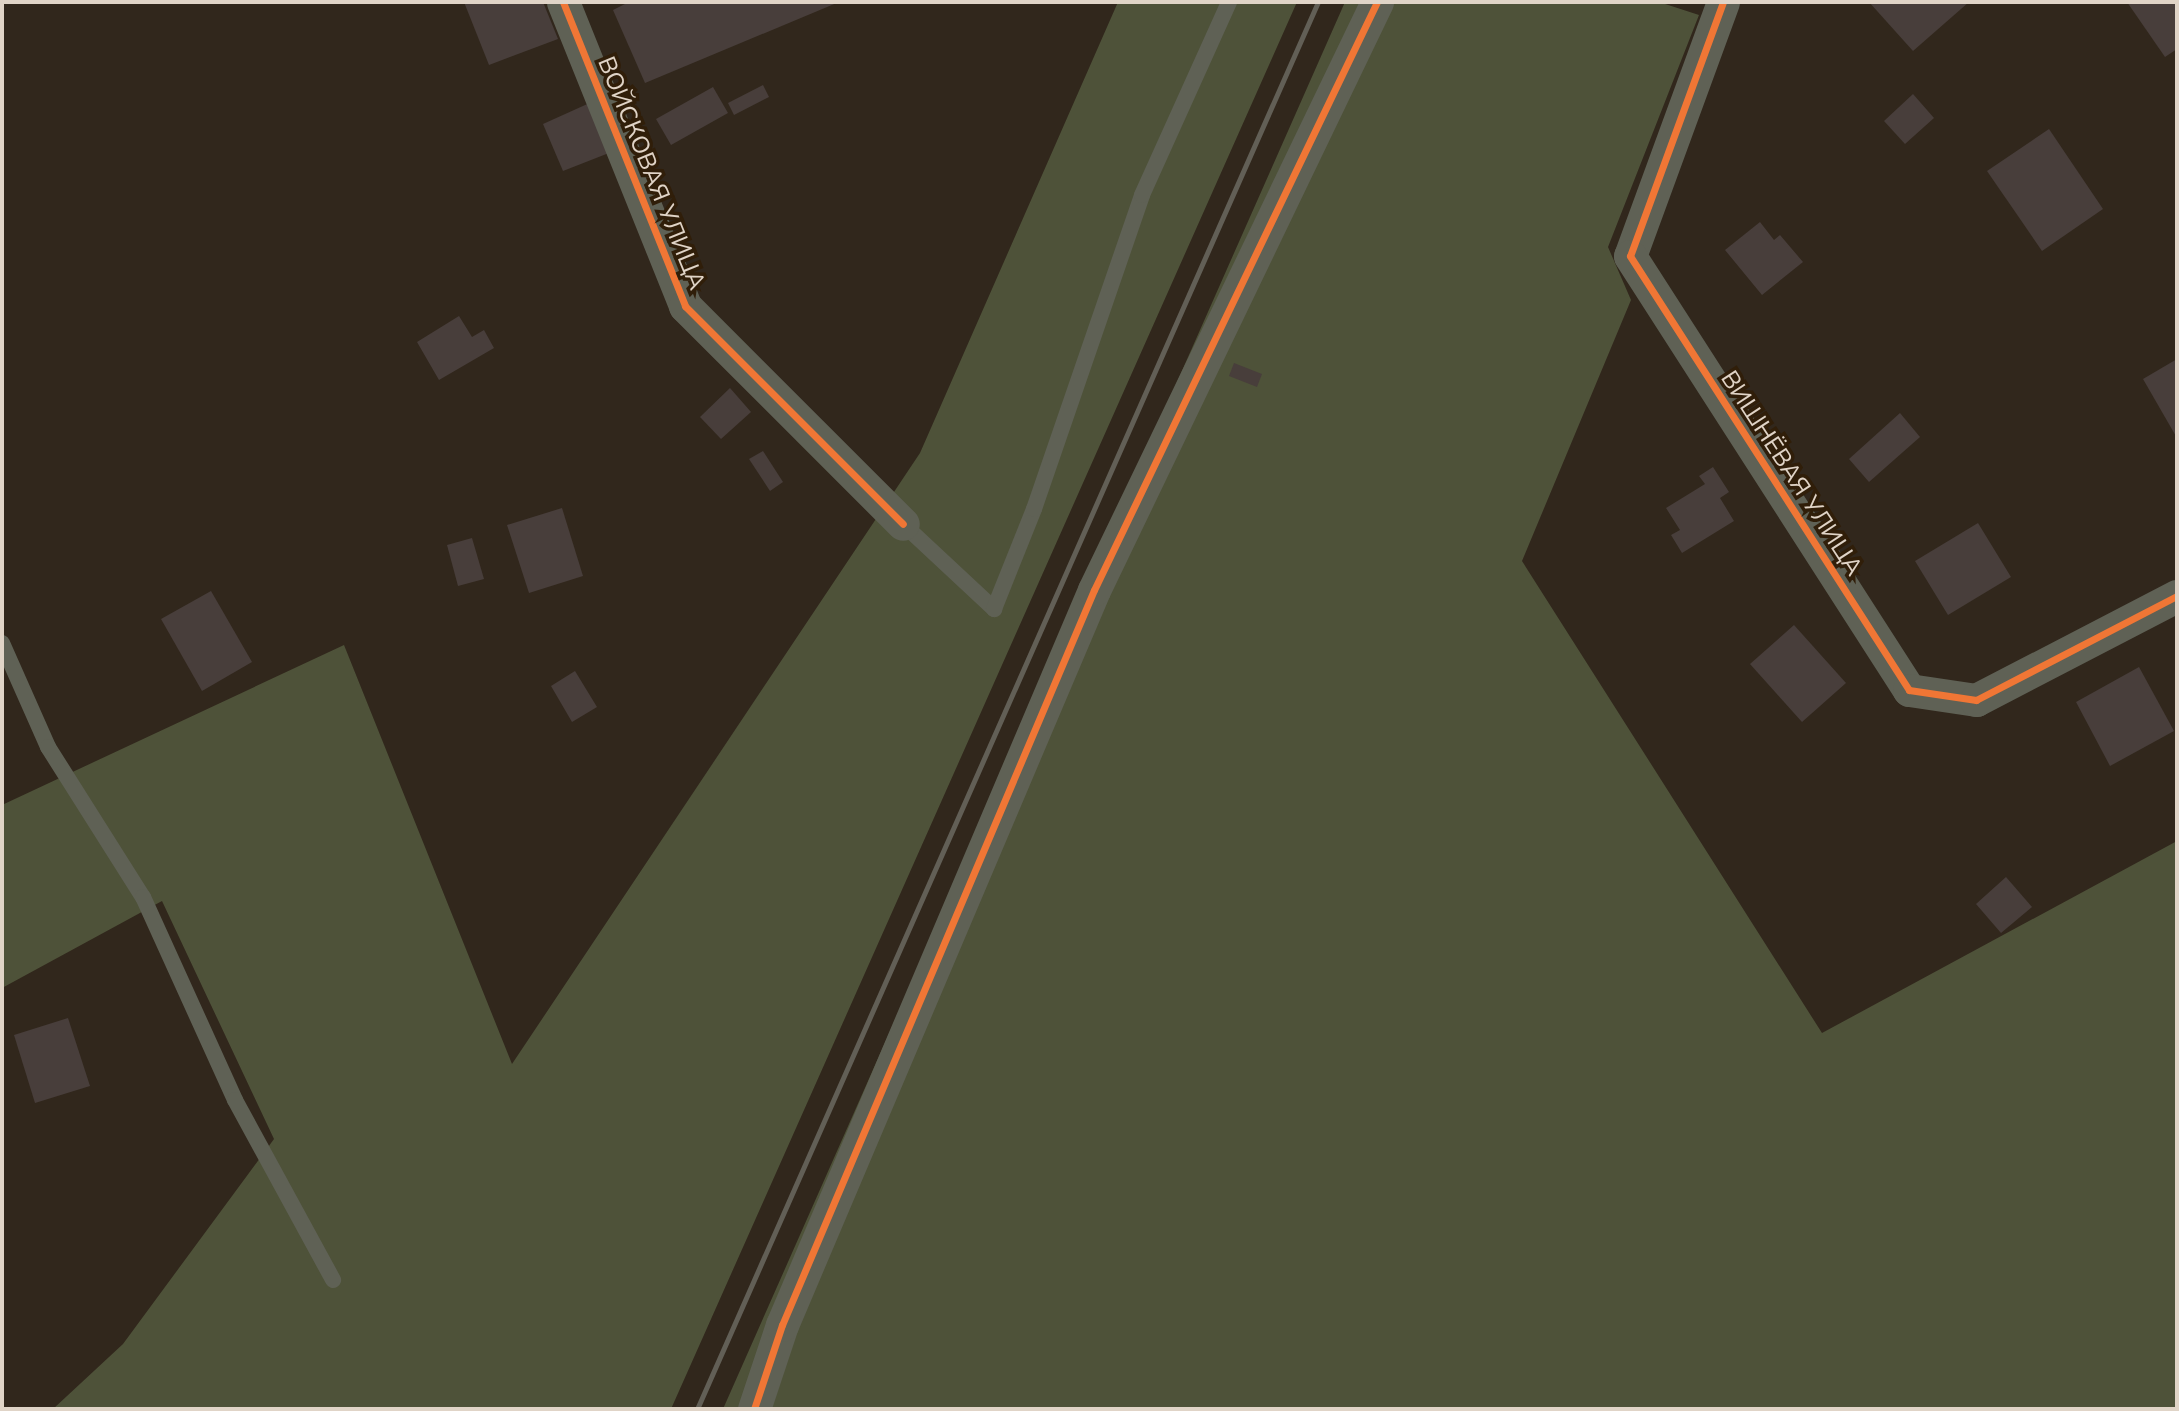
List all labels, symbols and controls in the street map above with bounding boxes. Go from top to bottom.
street label: ВОЙСКОВАЯ УЛИЦА [592,52,712,294]
street label: ВИШНЁВАЯ УЛИЦА [1715,365,1869,581]

